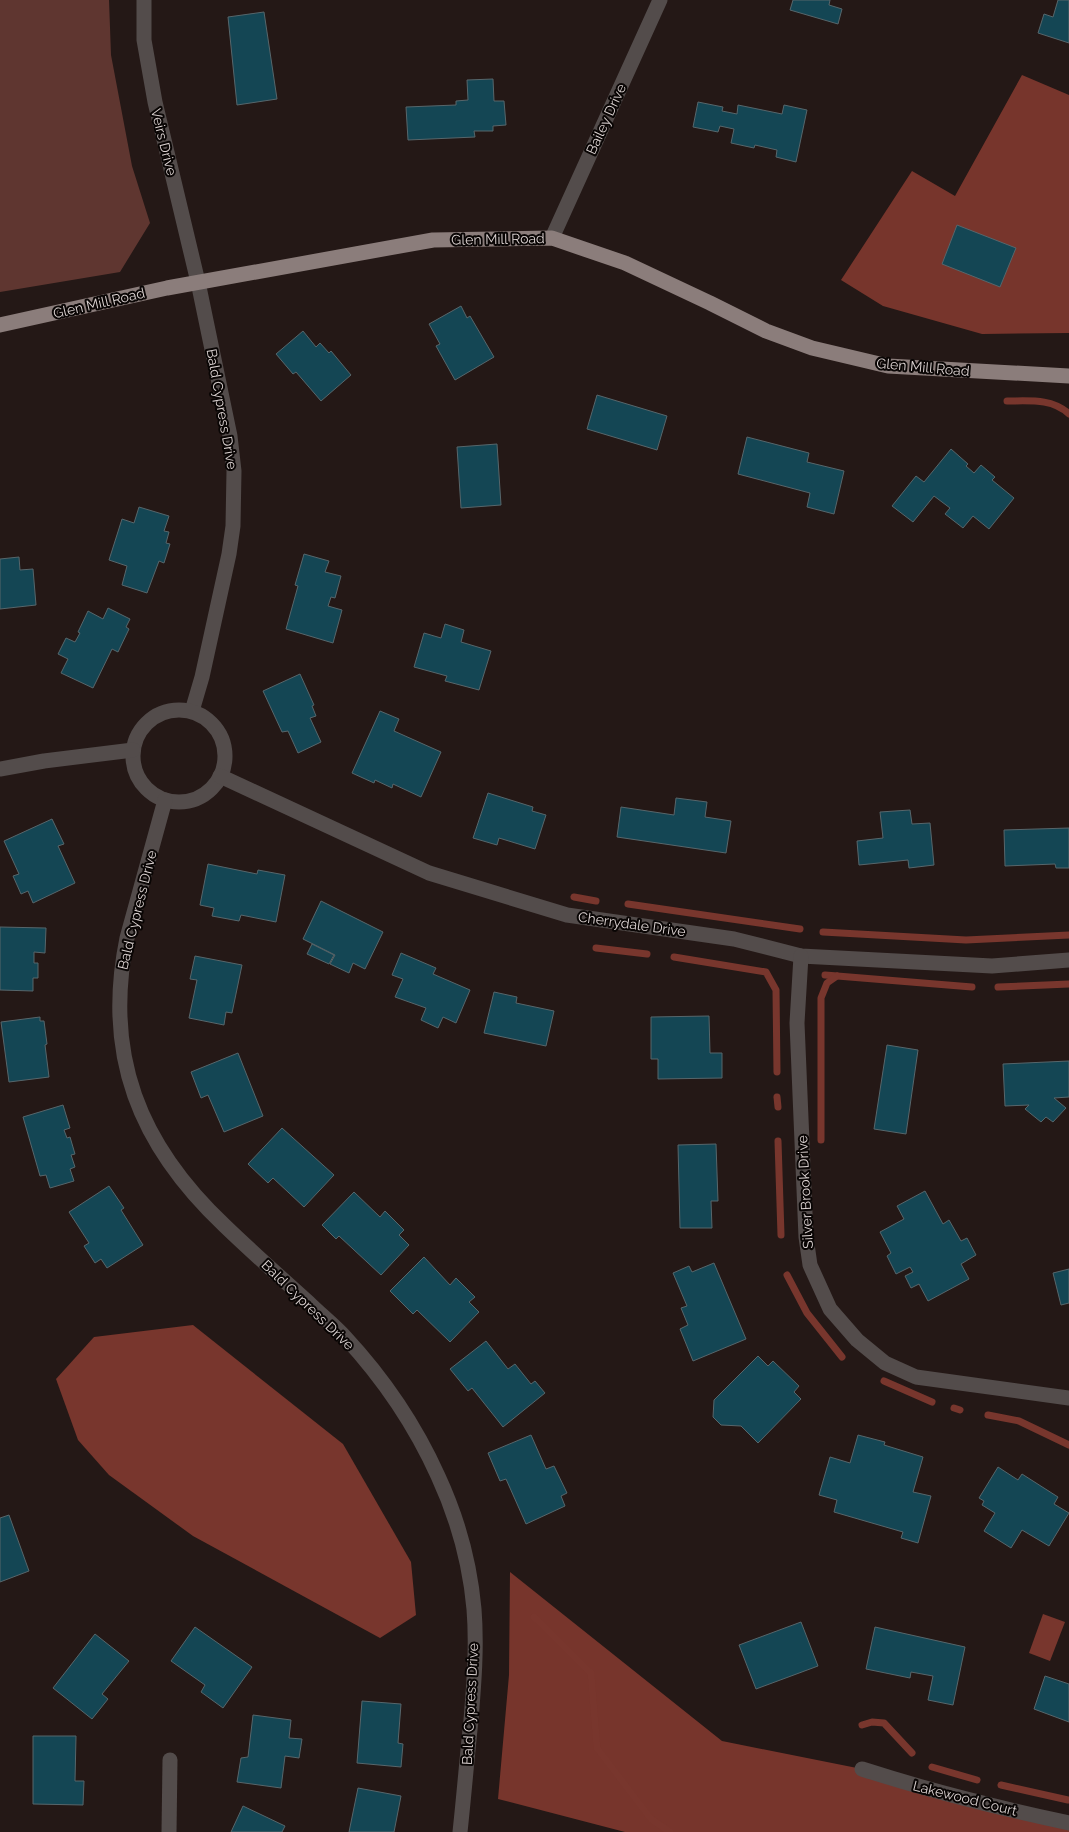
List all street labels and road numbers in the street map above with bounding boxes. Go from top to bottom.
street label: Bailey Drive [583,81,629,157]
street label: Veirs Drive [148,107,180,177]
street label: Glen Mill Road [451,230,545,248]
street label: Glen Mill Road [52,285,146,321]
street label: Bald Cypress Drive [204,347,240,471]
street label: Glen Mill Road [876,355,970,379]
street label: Bald Cypress Drive [114,849,160,971]
street label: Cherrydale Drive [577,909,687,939]
street label: Silver Brook Drive [794,1135,816,1249]
street label: Bald Cypress Drive [258,1257,358,1353]
street label: Bald Cypress Drive [459,1643,481,1765]
street label: Lakewood Court [911,1777,1019,1819]

